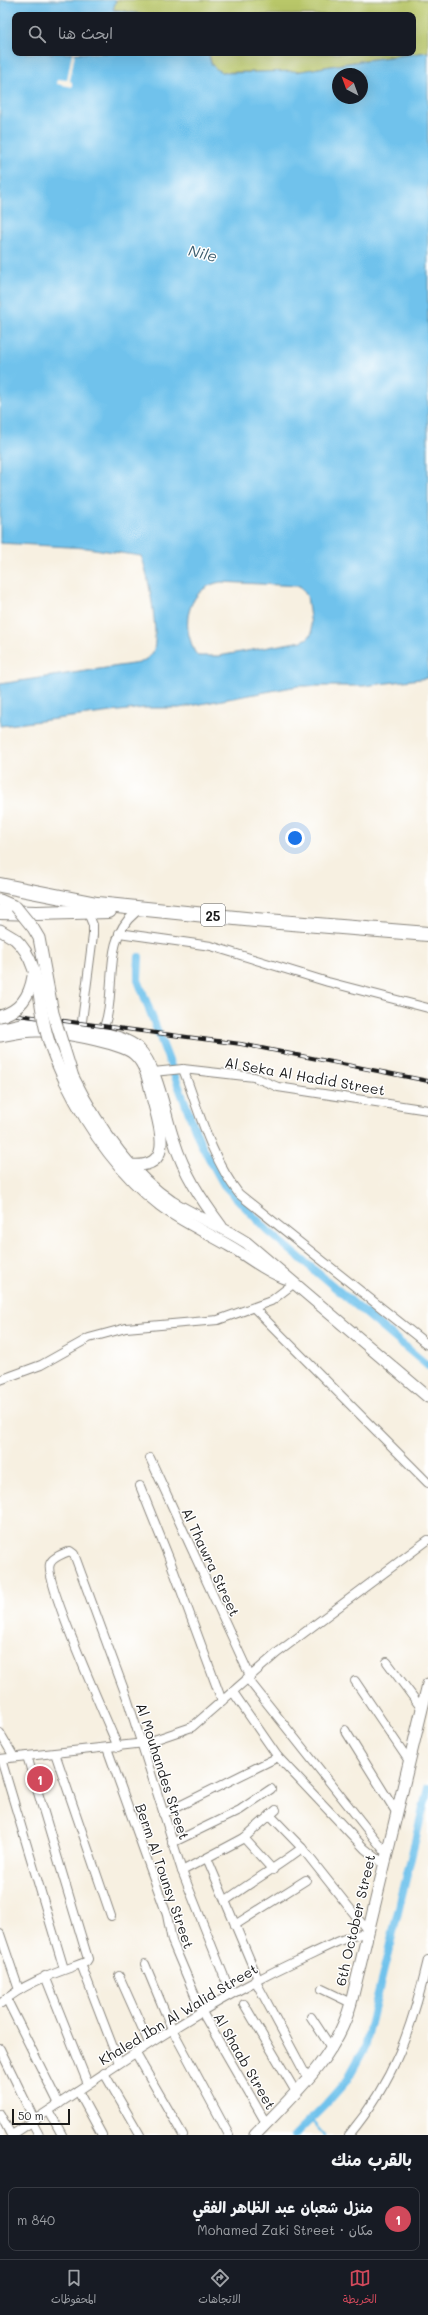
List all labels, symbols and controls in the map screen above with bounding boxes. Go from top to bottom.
search box [12,12,416,56]
icon: search [26,23,48,45]
text: ابحث هنا [58,23,113,43]
north arrow [332,68,368,104]
water label: Nile [187,240,219,266]
your location [285,828,305,848]
road number: 25 [201,904,225,926]
street label: Al Seka Al Hadid Street [223,1053,387,1099]
street label: Al Thawra Street [178,1505,244,1619]
street label: Al Mouhandes Street [132,1700,194,1842]
pin: 1 [27,1764,53,1794]
street label: Berm Al Tounsy Street [131,1801,199,1951]
street label: 6th October Street [331,1852,379,1988]
street label: Khaled Ibn Al Walid Street [95,1959,261,2069]
street label: Al Shaab Street [210,2009,280,2113]
scale bar [12,2107,70,2126]
text: 50 m [18,2108,44,2123]
text: بالقرب منك [331,2148,412,2170]
text: منزل شعبان عبد الظاهر الفقي [193,2197,373,2217]
text: 840 m [17,2211,55,2228]
text: 1 [395,2211,401,2228]
text: مكان · Mohamed Zaki Street [197,2221,373,2238]
tab: المحفوظات [51,2267,96,2309]
tab: الاتجاهات [198,2267,241,2309]
tab: الخريطة [343,2267,377,2309]

